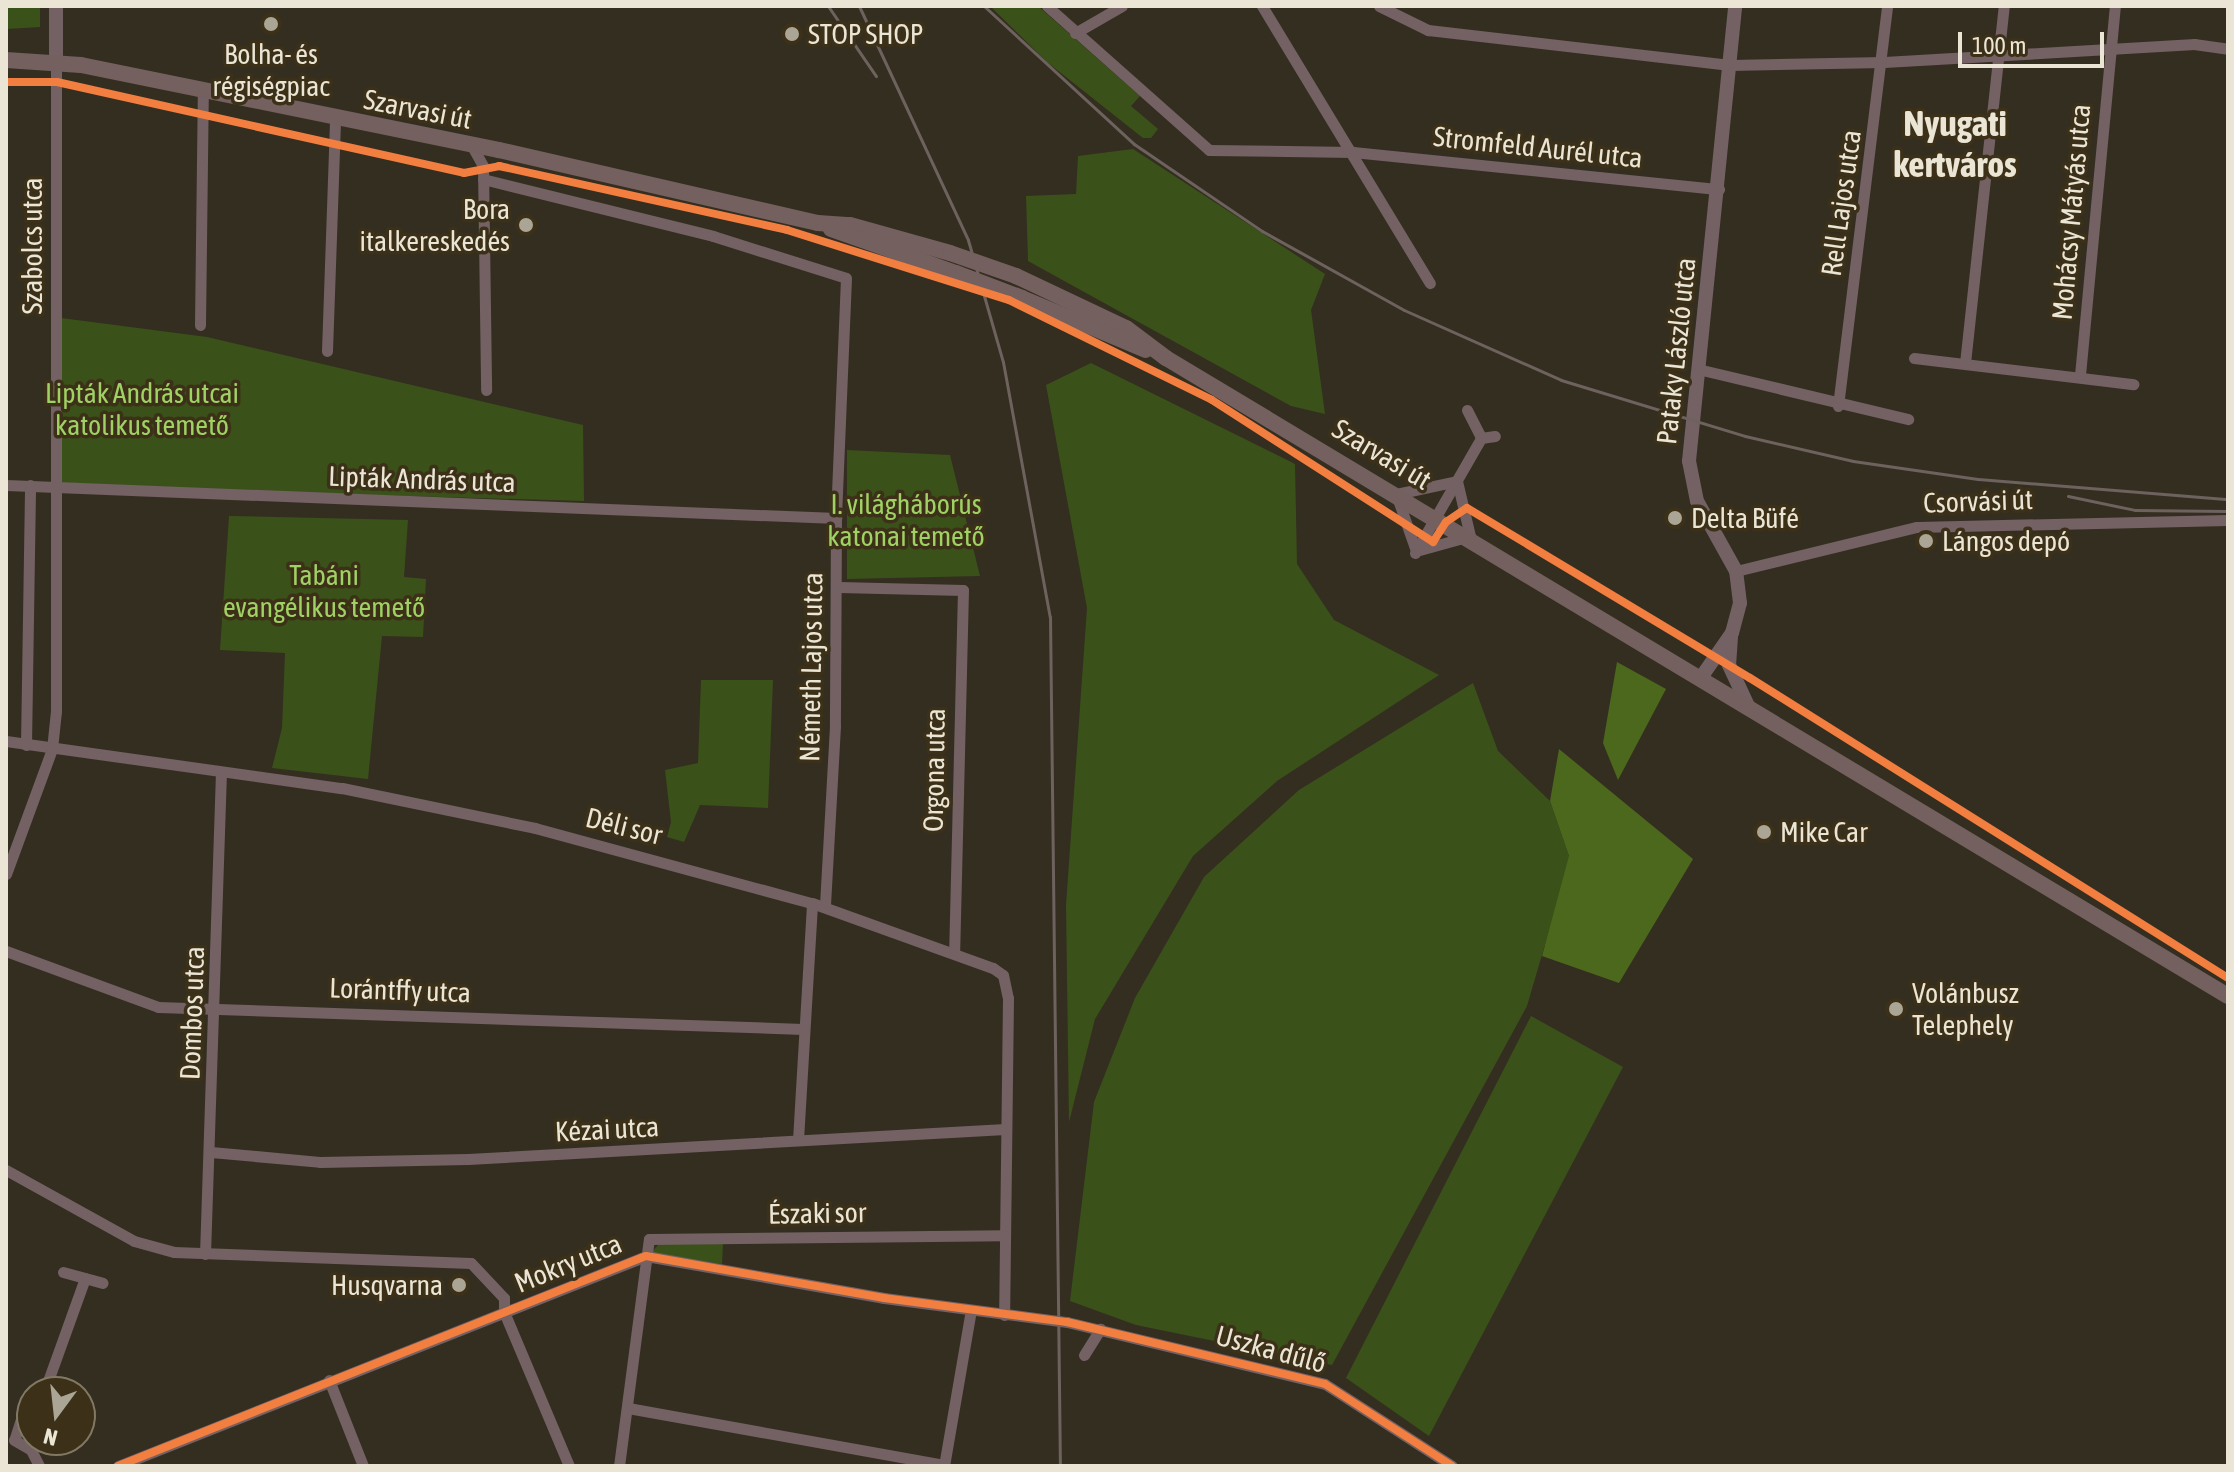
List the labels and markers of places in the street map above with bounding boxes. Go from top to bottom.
marker: Bolha- és régiségpiac [262,15,280,33]
place label: STOP SHOP [808,17,923,51]
marker: STOP SHOP [783,25,801,43]
place label: Bolha- és régiségpiac [212,37,330,103]
place label: Bora italkereskedés [360,192,510,258]
marker: Bora italkereskedés [517,216,535,234]
place label: Delta Büfé [1691,501,1799,535]
marker: Delta Büfé [1666,509,1684,527]
place label: Lángos depó [1942,524,2070,558]
marker: Lángos depó [1917,532,1935,550]
place label: Mike Car [1780,815,1867,849]
marker: Mike Car [1755,823,1773,841]
place label: Volánbusz Telephely [1912,976,2019,1042]
marker: Volánbusz Telephely [1887,1000,1905,1018]
place label: Husqvarna [331,1268,443,1302]
marker: Husqvarna [450,1276,468,1294]

